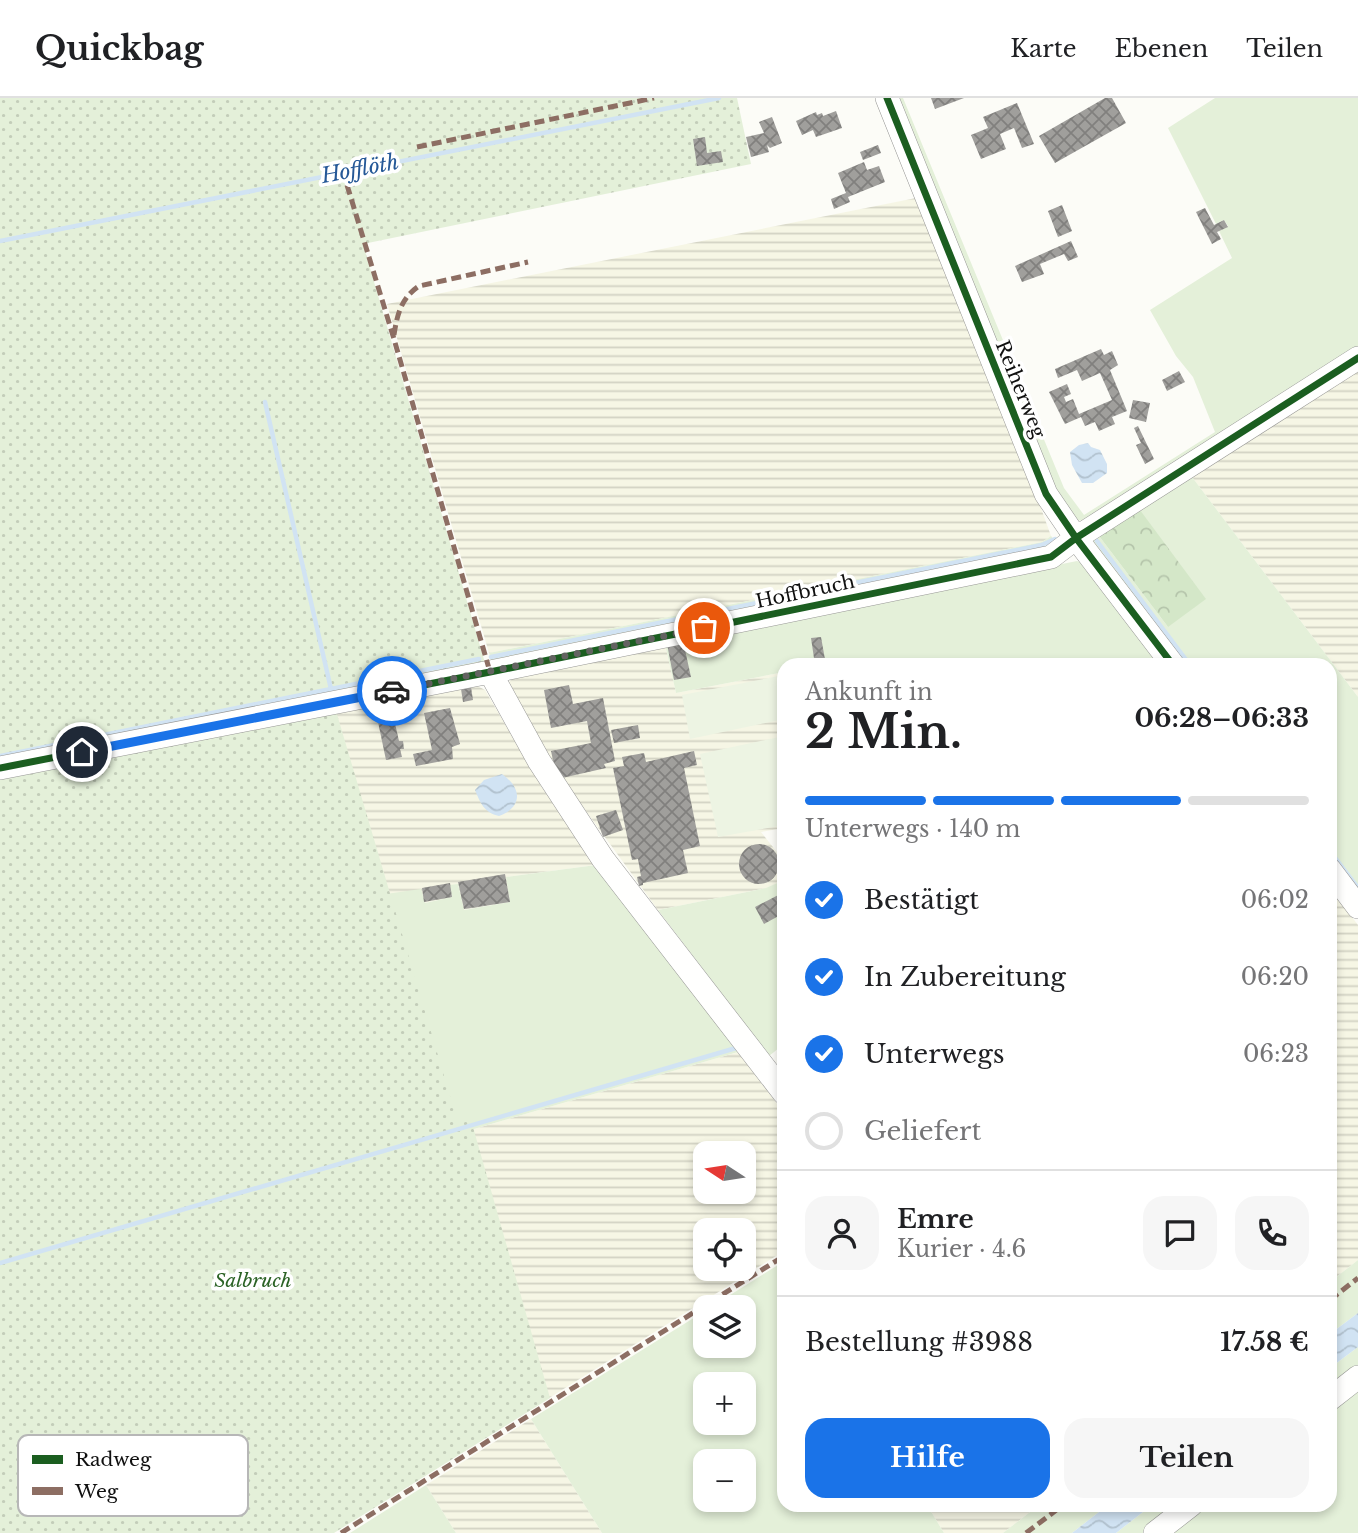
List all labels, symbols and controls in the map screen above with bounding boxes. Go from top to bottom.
text: Quickbag [35,28,203,69]
text: Karte [1010,34,1077,63]
text: Ebenen [1115,34,1208,63]
text: Teilen [1246,34,1323,63]
water label: Hofflöth [318,149,401,189]
street label: Reiherweg [991,337,1051,442]
street label: Hoffbruch [753,570,857,613]
pin [674,598,734,658]
icon: bag [685,609,723,647]
courier [357,656,427,726]
icon: car [373,672,411,710]
text: Ankunft in [805,678,933,706]
text: 06:28–06:33 [1134,702,1309,734]
text: 2 Min. [805,703,962,760]
pin [52,722,112,782]
icon: home [63,733,101,771]
text: Unterwegs · 140 m [805,815,1021,843]
icon: check [805,881,843,919]
text: Bestätigt [864,884,979,916]
text: 06:02 [1241,886,1309,914]
icon: check [805,958,843,996]
text: In Zubereitung [864,961,1066,993]
text: 06:20 [1241,963,1309,991]
icon: check [805,1035,843,1073]
text: Unterwegs [864,1038,1005,1070]
text: 06:23 [1243,1040,1309,1068]
text: Geliefert [864,1115,981,1147]
north arrow [693,1141,756,1204]
map controls [693,1141,756,1512]
button: person [805,1196,879,1270]
button: chat [1143,1196,1217,1270]
button: phone [1235,1196,1309,1270]
text: Emre [897,1203,974,1235]
button: locate [693,1218,756,1281]
text: Kurier · 4.6 [897,1235,1026,1263]
park label: Salbruch [214,1269,292,1292]
button: layers [693,1295,756,1358]
text: Bestellung #3988 [805,1326,1033,1358]
text: 17.58 € [1220,1326,1309,1358]
button: + [693,1372,756,1435]
button: Hilfe [805,1418,1050,1498]
button: Teilen [1064,1418,1309,1498]
legend [18,1435,248,1516]
text: Radweg [75,1448,152,1471]
button: − [693,1449,756,1512]
text: Weg [74,1480,119,1503]

